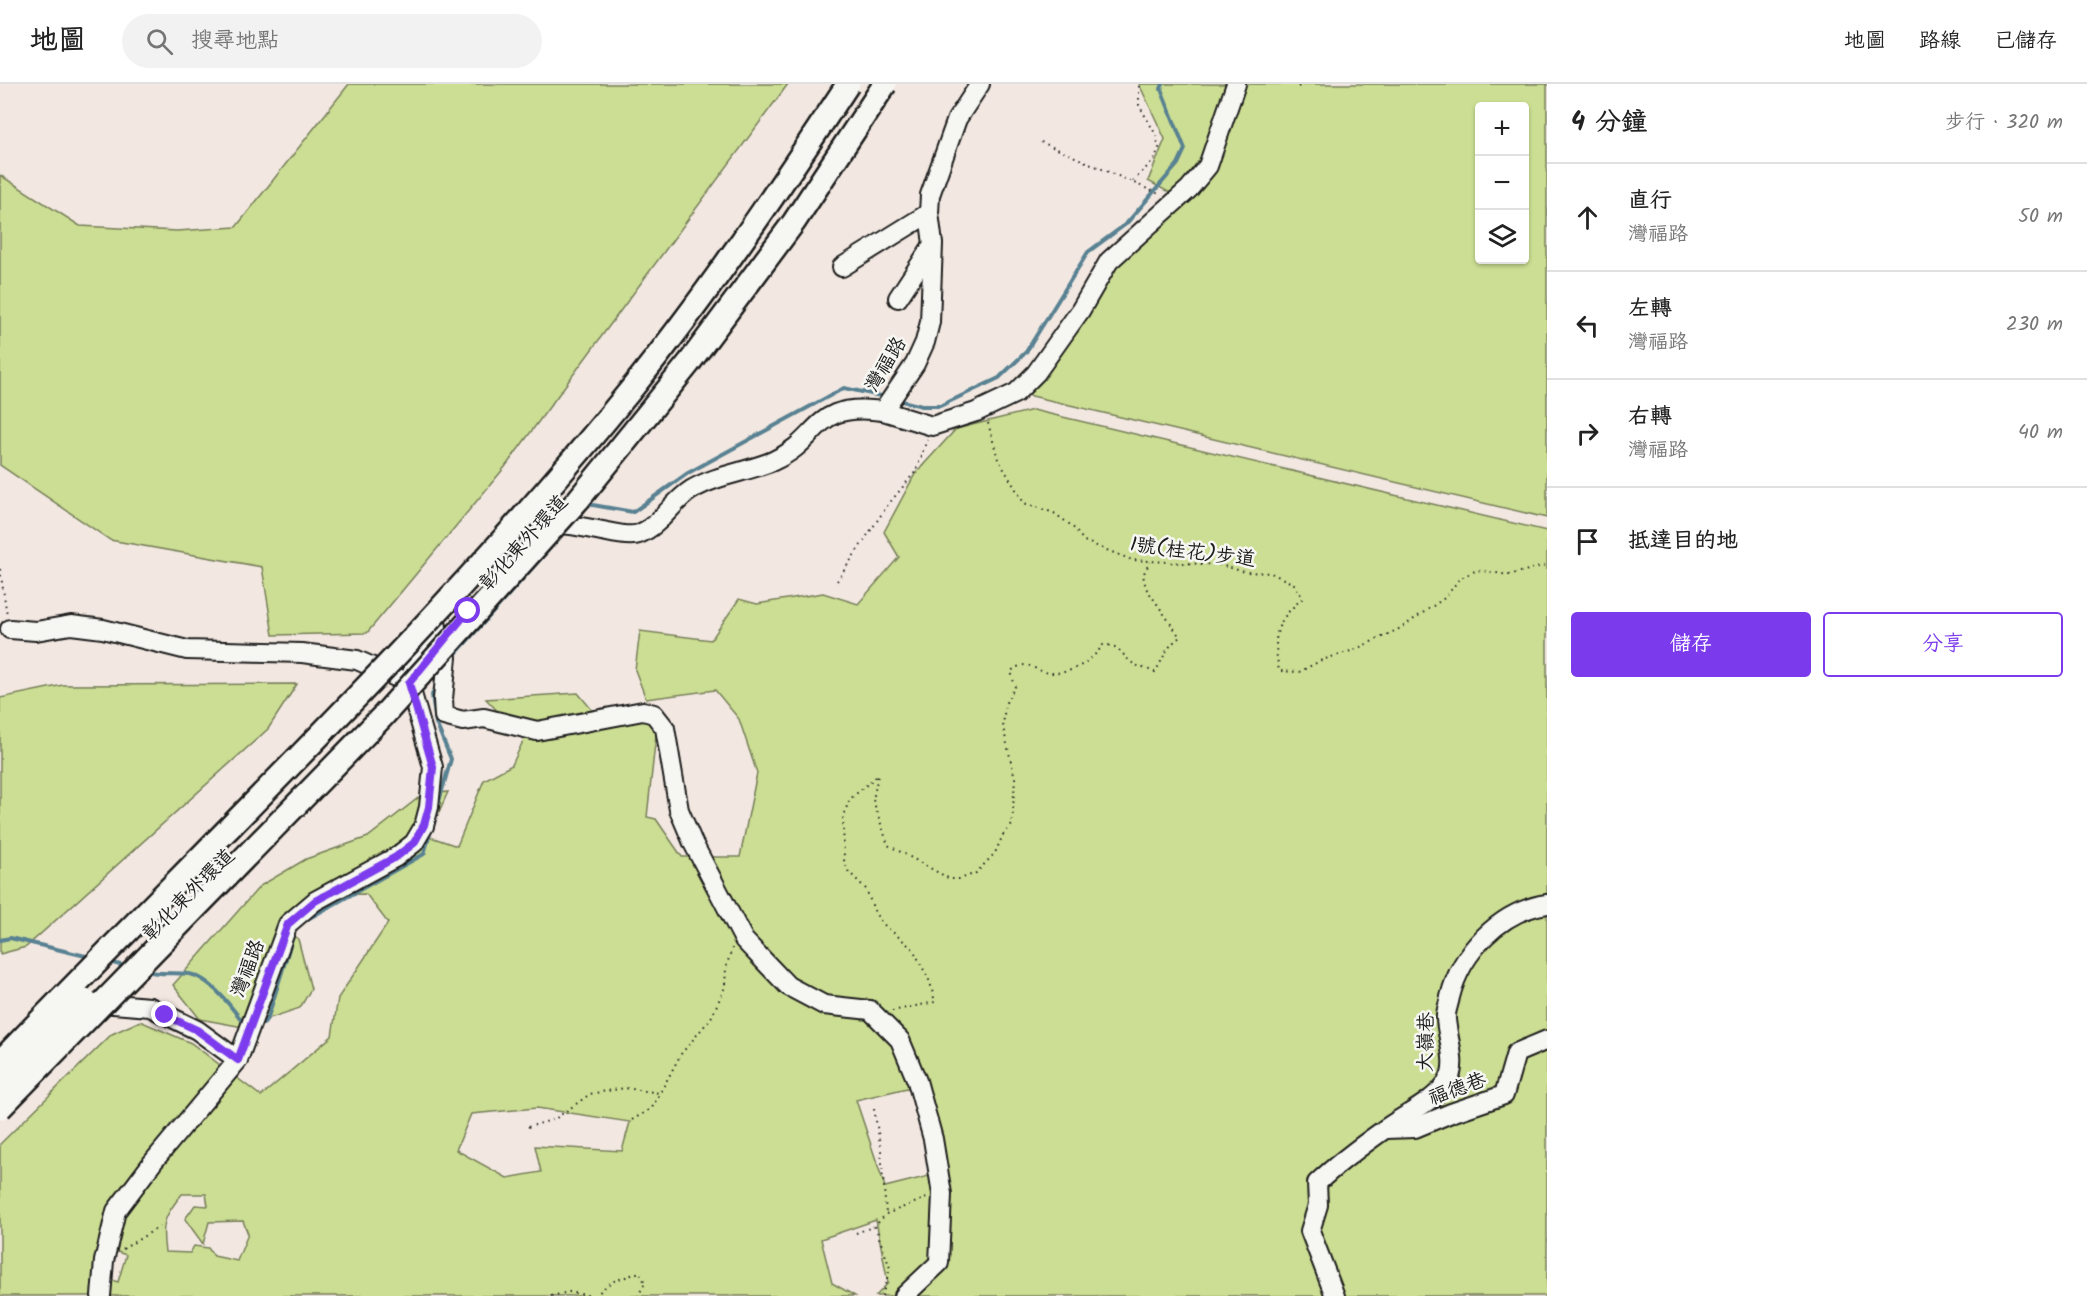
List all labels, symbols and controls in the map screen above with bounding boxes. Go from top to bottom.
search box [122,14,542,68]
text: 地圖 [30,19,86,64]
text: 搜尋地點 [191,24,279,59]
icon: search [143,25,176,58]
text: 地圖 [1844,25,1886,58]
text: 路線 [1919,25,1961,58]
text: 已儲存 [1994,25,2057,58]
map controls [1475,102,1529,264]
button: + [1475,102,1529,156]
text: 4 分鐘 [1571,102,1647,144]
text: 步行 · 320 m [1945,107,2063,139]
button: − [1475,156,1529,210]
text: 直行 [1628,184,1672,219]
icon: ahead [1571,201,1604,234]
text: 50 m [2018,201,2063,233]
button: layers [1475,210,1529,264]
text: 灣福路 [1628,219,1688,251]
text: 左轉 [1628,292,1672,327]
icon: left [1571,309,1604,342]
text: 230 m [2006,309,2063,341]
text: 灣福路 [1628,327,1688,359]
street label: 灣福路 [858,330,916,399]
text: 右轉 [1628,400,1672,435]
icon: right [1571,417,1604,450]
text: 40 m [2018,417,2063,449]
text: 灣福路 [1628,435,1688,467]
street label: 彰化東外環道 [472,488,577,599]
text: 抵達目的地 [1628,524,1738,559]
icon: arrive [1571,525,1604,558]
street label: 1號(桂花)步道 [1128,529,1257,577]
route start [454,597,480,623]
button: 儲存 [1571,612,1811,677]
button: 分享 [1823,612,2063,677]
street label: 彰化東外環道 [136,842,243,949]
street label: 灣福路 [223,934,275,1002]
route end [151,1001,177,1027]
street label: 大嶺巷 [1410,1011,1444,1072]
street label: 福德巷 [1424,1064,1492,1115]

